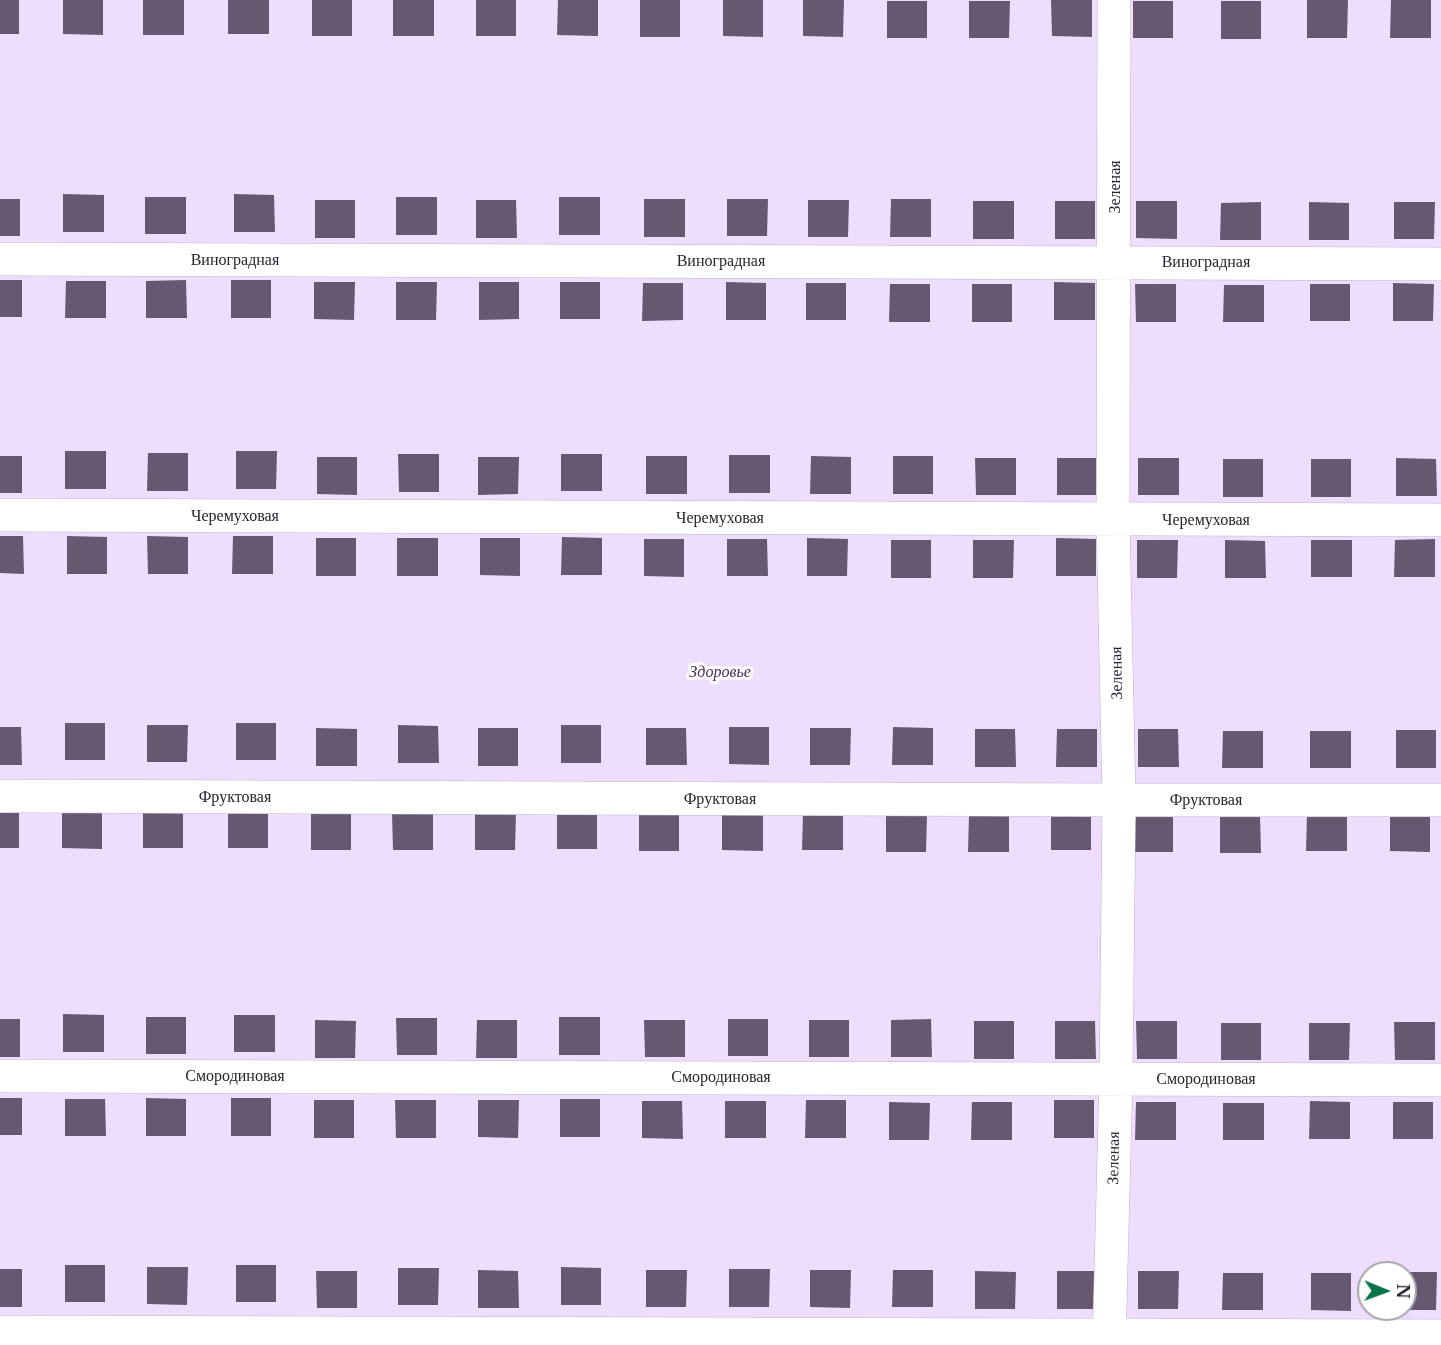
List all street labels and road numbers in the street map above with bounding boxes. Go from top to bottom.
street label: Зеленая [1105,160,1125,214]
street label: Виноградная [191,250,279,270]
street label: Виноградная [677,251,765,271]
street label: Виноградная [1162,252,1250,272]
street label: Черемуховая [191,506,279,526]
street label: Черемуховая [676,508,764,528]
street label: Черемуховая [1162,510,1250,530]
street label: Зеленая [1107,646,1127,700]
street label: Фруктовая [199,787,271,807]
street label: Фруктовая [684,789,756,809]
street label: Фруктовая [1170,790,1242,810]
street label: Смородиновая [185,1066,285,1086]
street label: Смородиновая [671,1067,771,1087]
street label: Смородиновая [1156,1069,1256,1089]
street label: Зеленая [1104,1131,1124,1185]

